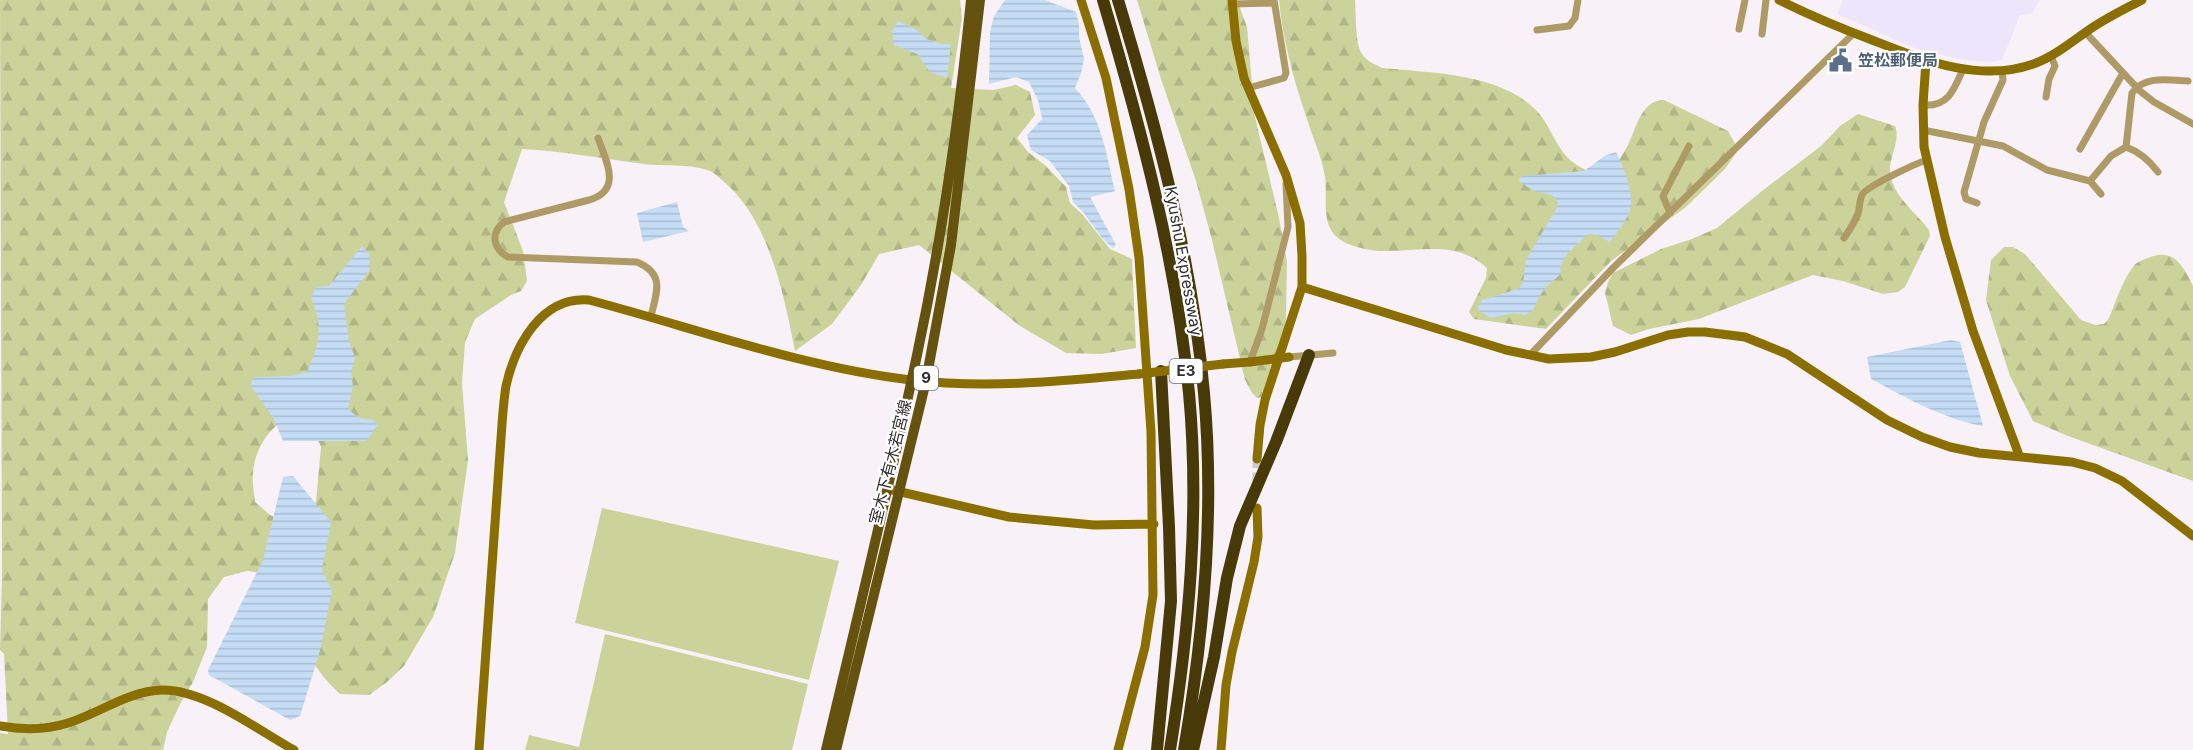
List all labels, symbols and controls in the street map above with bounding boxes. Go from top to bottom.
public building icon: 笠松郵便局 [1827,47,1853,73]
place label: 笠松郵便局 [1858,50,1938,70]
street label: Kyushu Expressway [1161,185,1207,337]
road number: E3 [1170,359,1202,383]
road number: 9 [914,366,938,390]
street label: 室木下有木若宮線 [865,397,915,527]

